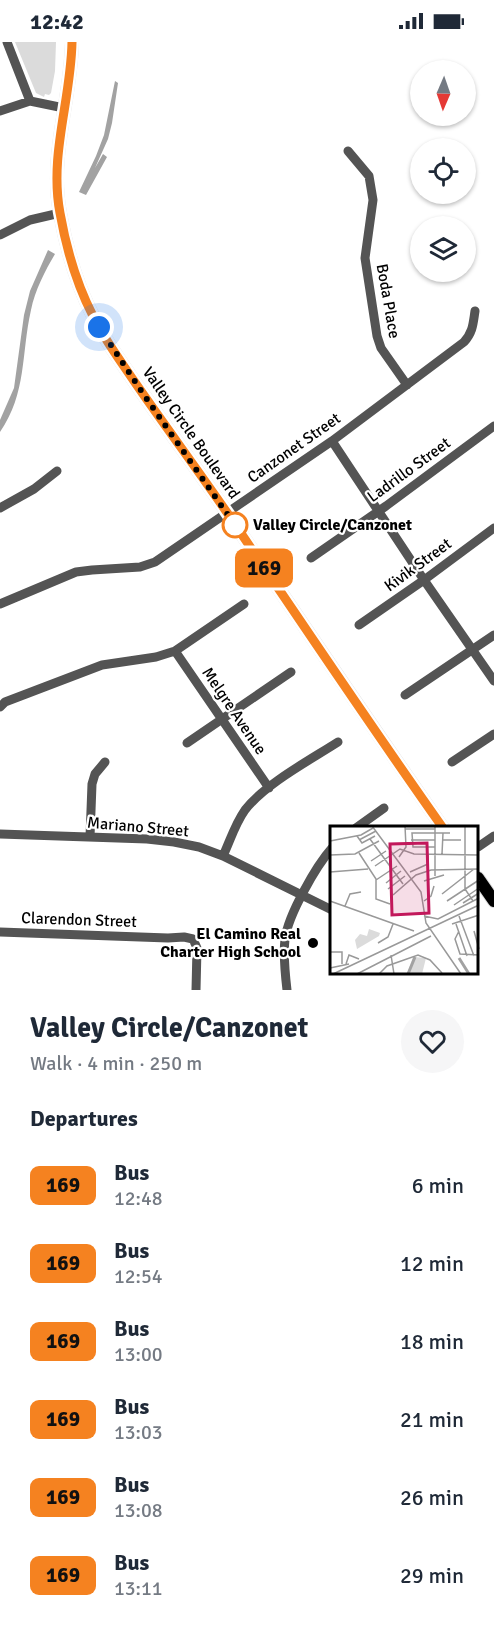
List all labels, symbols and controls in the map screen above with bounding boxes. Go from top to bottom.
text: 12:42 [30,8,84,35]
north arrow [410,60,476,126]
map controls [410,60,476,282]
button: locate [410,138,476,204]
button: layers [410,216,476,282]
street label: Boda Place [372,262,404,340]
your location [84,312,114,342]
street label: Valley Circle Boulevard [138,363,244,503]
street label: Canzonet Street [244,408,345,488]
street label: Ladrillo Street [364,433,455,507]
marker: Valley Circle/Canzonet [222,512,248,538]
place label: Valley Circle/Canzonet [253,515,412,535]
street label: Kivik Street [380,534,456,596]
line badge: 169 [230,548,298,588]
text: 169 [247,555,281,581]
street label: Melgre Avenue [197,663,271,759]
street label: Mariano Street [86,813,190,841]
inset map [330,826,479,975]
street label: Clarendon Street [21,908,137,932]
place label: El Camino Real Charter High School [160,924,301,962]
marker: El Camino Real Charter High School [306,936,320,950]
button: heart [401,1010,464,1073]
text: Valley Circle/Canzonet [30,1011,308,1045]
text: Walk · 4 min · 250 m [30,1051,202,1076]
text: Departures [30,1105,138,1132]
text: Bus [114,1159,149,1186]
text: 169 [46,1172,80,1198]
text: 6 min [412,1172,464,1199]
text: 12:48 [114,1186,163,1211]
text: Bus [114,1237,149,1264]
text: 169 [46,1250,80,1276]
text: 12 min [400,1250,464,1277]
text: 12:54 [114,1264,163,1289]
text: Bus [114,1315,149,1342]
text: 169 [46,1328,80,1354]
text: 18 min [400,1328,464,1355]
text: 13:00 [114,1342,163,1367]
text: Bus [114,1393,149,1420]
text: 169 [46,1406,80,1432]
text: 21 min [400,1406,464,1433]
text: 13:03 [114,1420,163,1445]
text: Bus [114,1471,149,1498]
text: 169 [46,1484,80,1510]
text: 26 min [400,1484,464,1511]
text: 13:08 [114,1498,163,1523]
text: Bus [114,1549,149,1576]
text: 169 [46,1562,80,1588]
text: 29 min [400,1562,464,1589]
text: 13:11 [114,1576,163,1601]

